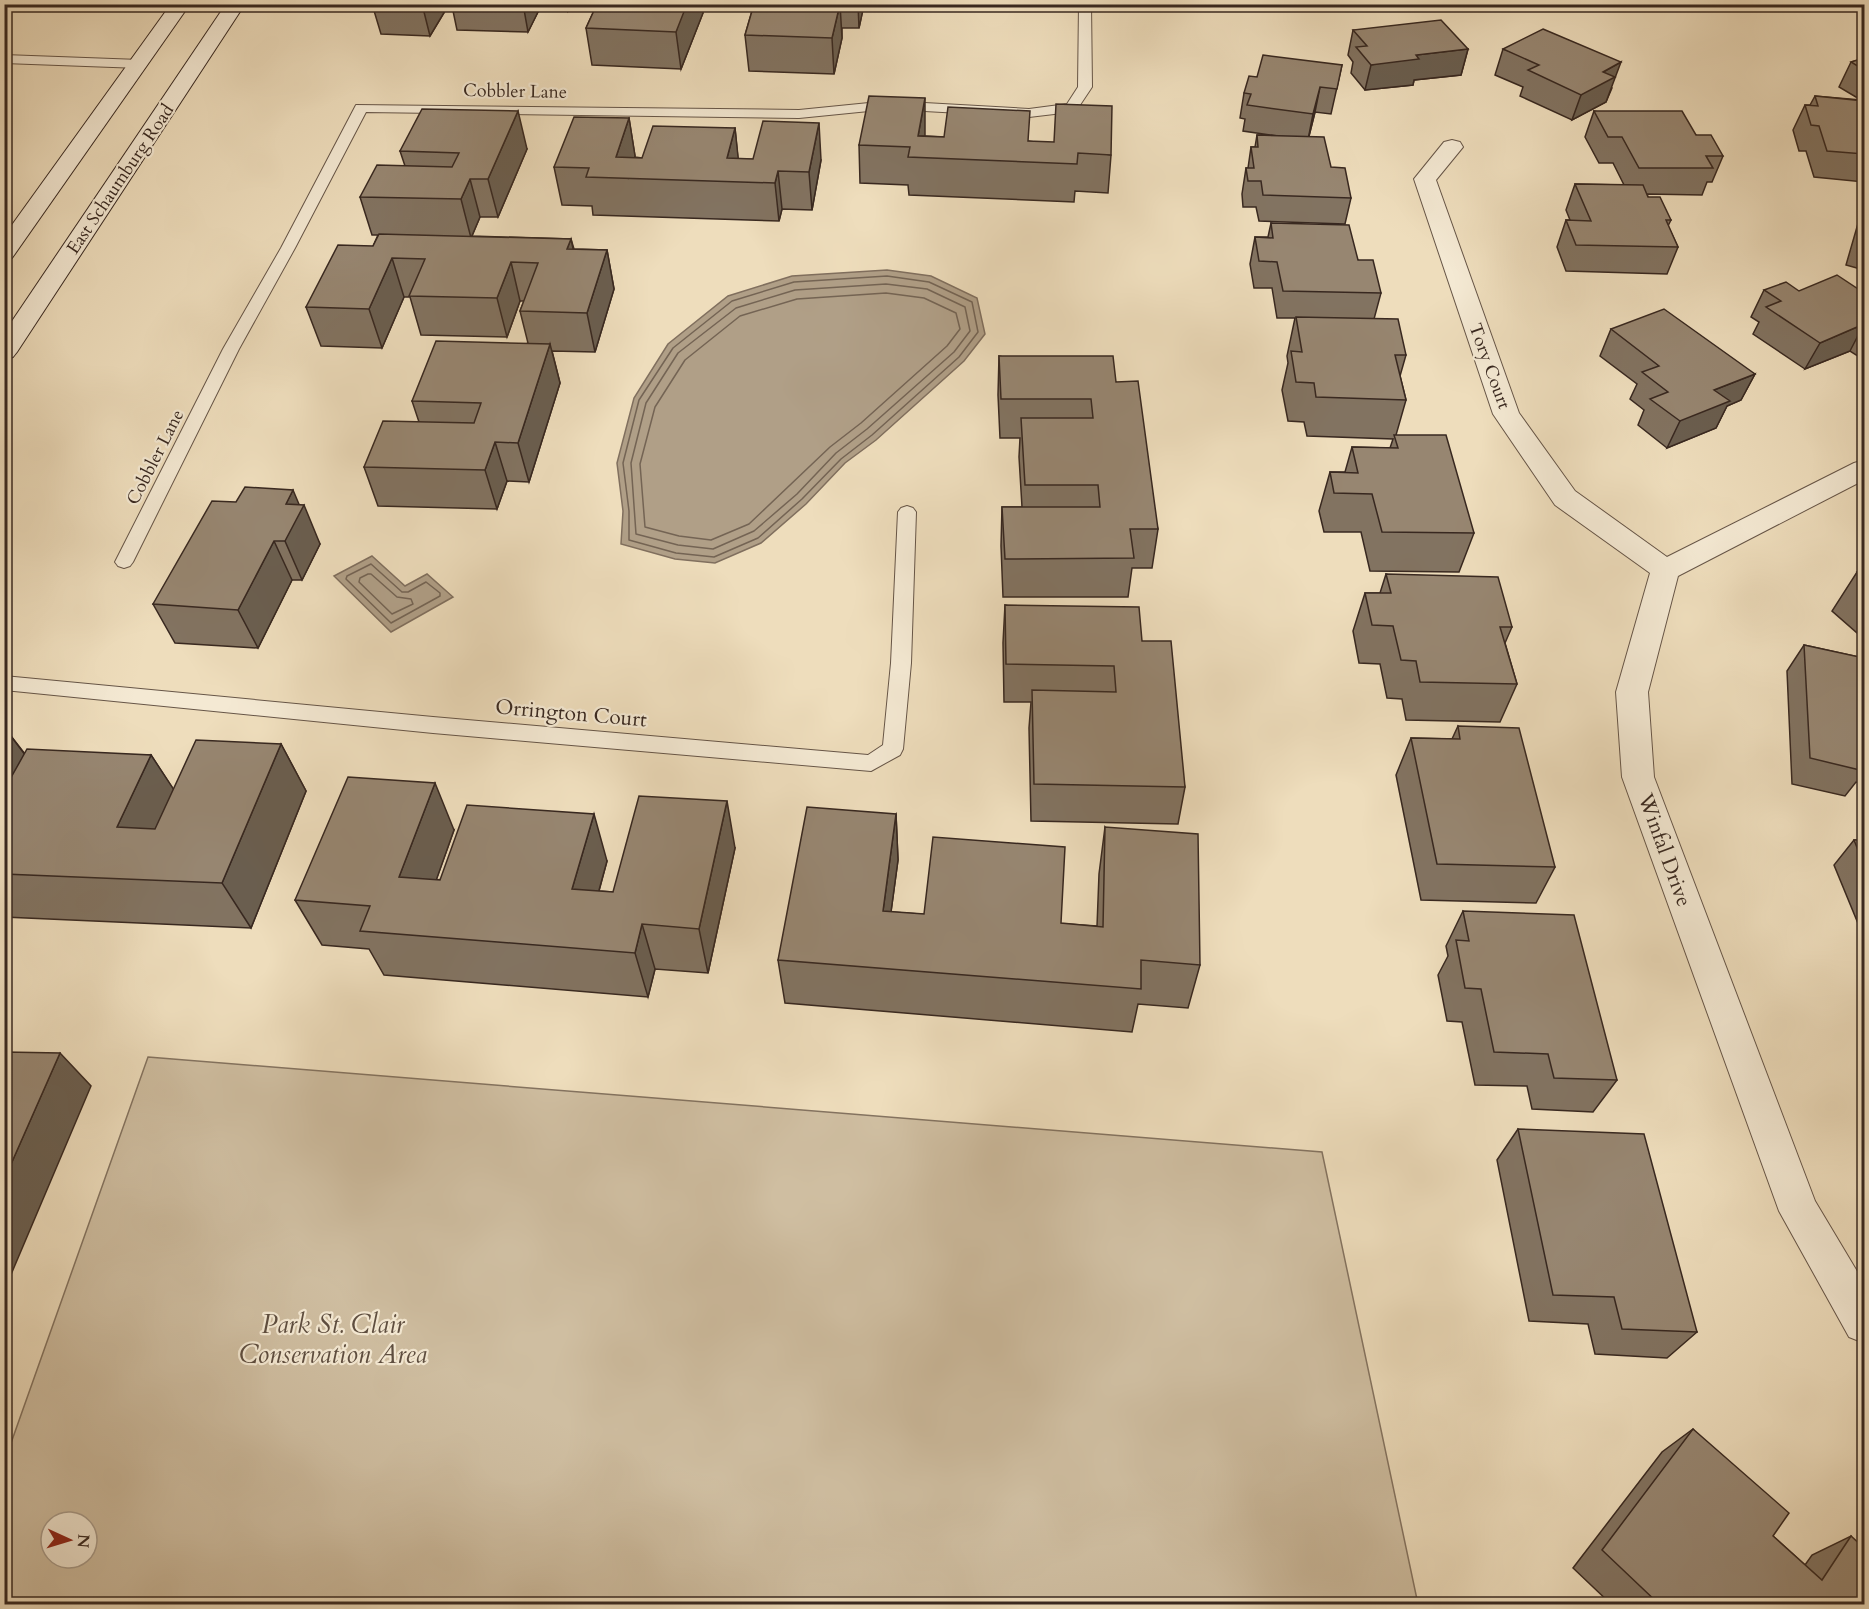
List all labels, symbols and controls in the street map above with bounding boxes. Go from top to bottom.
street label: Cobbler Lane [463,78,567,105]
street label: East Schaumburg Road [61,99,180,259]
street label: Tory Court [1462,320,1517,413]
street label: Cobbler Lane [121,405,190,509]
street label: Orrington Court [494,692,648,735]
street label: Winfal Drive [1630,789,1698,911]
park label: Park St. Clair Conservation Area [239,1307,428,1372]
north arrow [39,1510,99,1570]
text: N [72,1533,94,1549]

